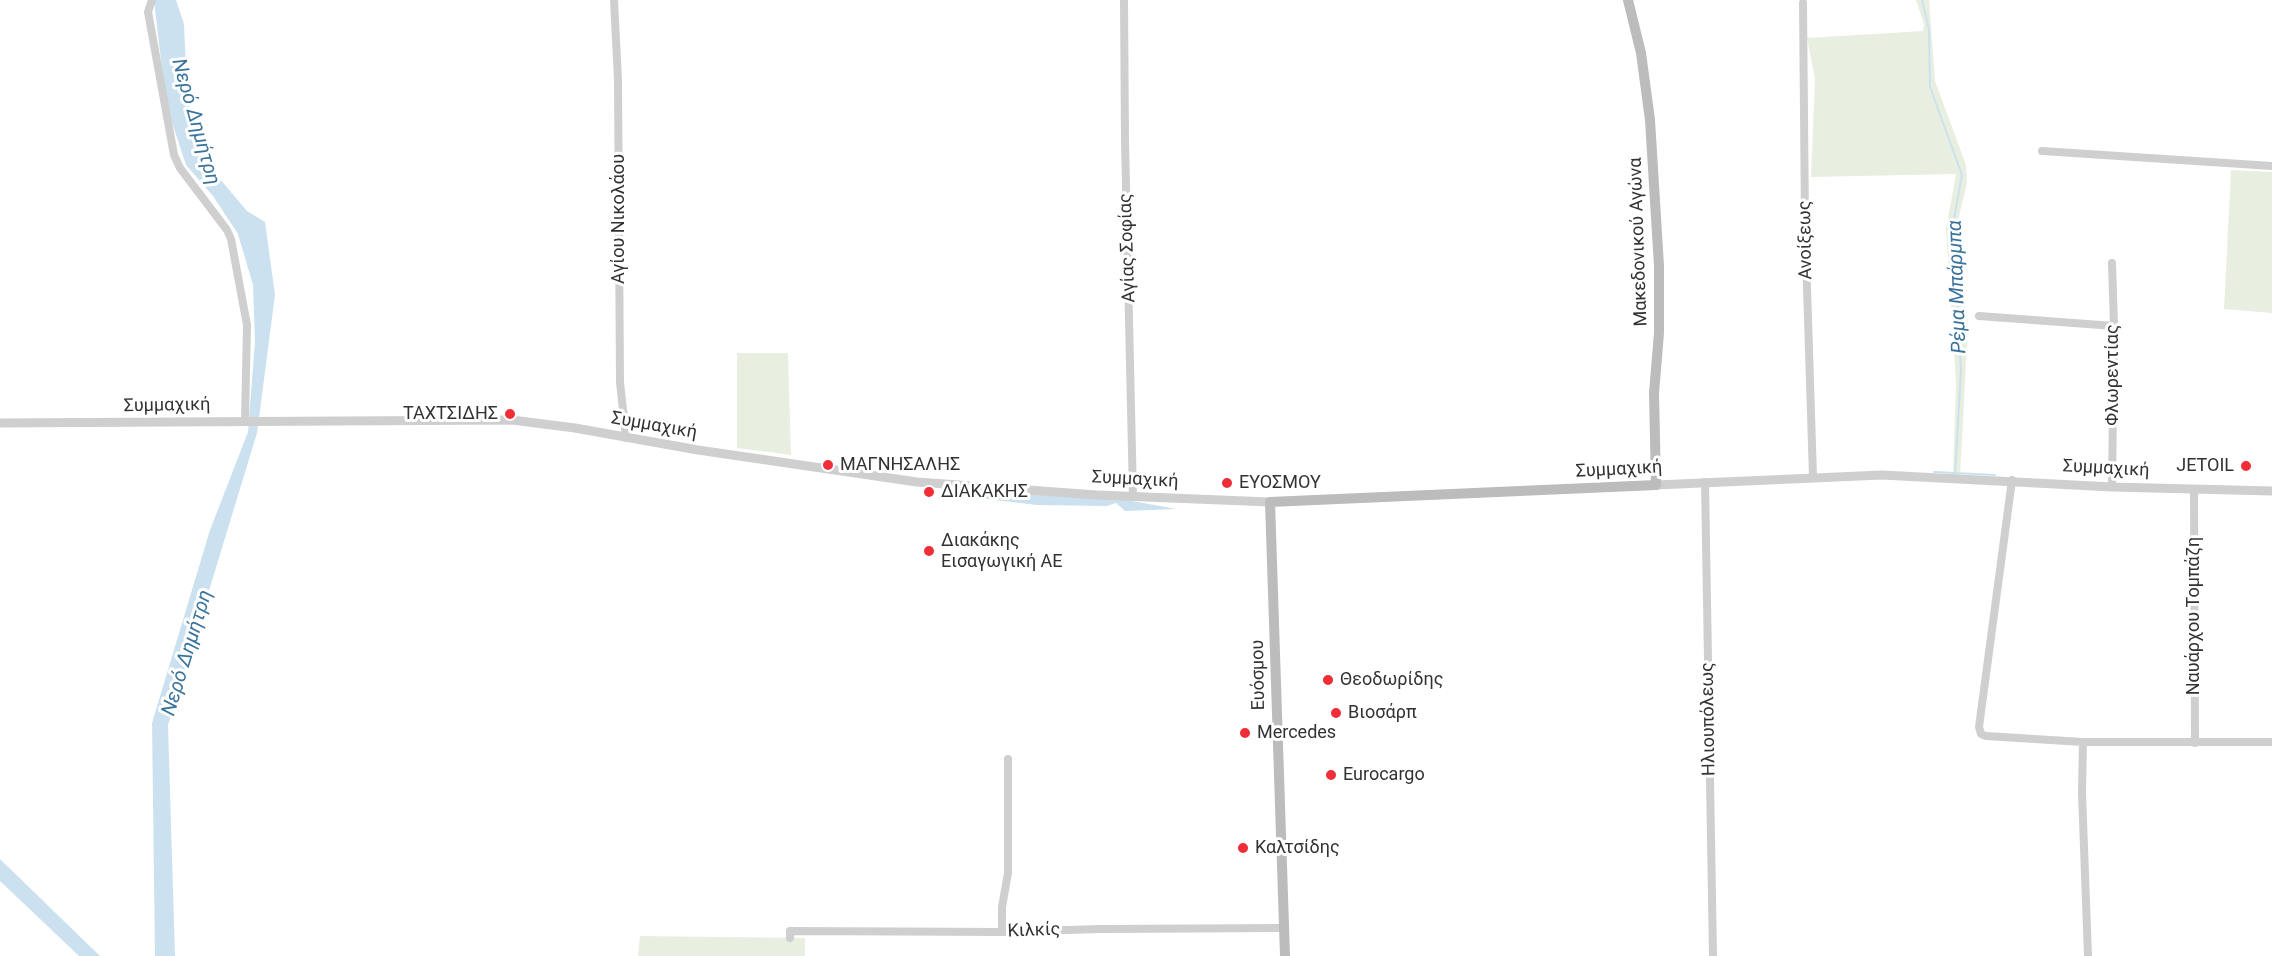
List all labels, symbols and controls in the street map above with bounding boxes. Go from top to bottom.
water label: Νερό Δημήτρη [166,56,224,188]
street label: Αγίου Νικολάου [608,154,630,284]
street label: Μακεδονικού Αγώνα [1625,157,1653,327]
street label: Αγίας Σοφίας [1115,193,1141,303]
street label: Ανοίξεως [1795,200,1817,280]
water label: Ρέμα Μπάρμπα [1944,220,1972,354]
street label: Φλωρεντίας [2102,324,2124,426]
street label: Συμμαχική [123,394,211,418]
place label: ΤΑΧΤΣΙΔΗΣ [403,403,498,425]
marker: ΤΑΧΤΣΙΔΗΣ [503,407,517,421]
street label: Συμμαχική [609,408,699,444]
place label: ΜΑΓΝΗΣΑΛΗΣ [840,454,960,476]
place label: JETOIL [2176,455,2234,477]
street label: Συμμαχική [2062,456,2150,482]
street label: Συμμαχική [1575,457,1663,483]
marker: ΜΑΓΝΗΣΑΛΗΣ [821,458,835,472]
marker: JETOIL [2239,459,2253,473]
street label: Συμμαχική [1091,467,1179,493]
place label: ΕΥΟΣΜΟΥ [1239,472,1321,494]
marker: ΕΥΟΣΜΟΥ [1220,476,1234,490]
place label: ΔΙΑΚΑΚΗΣ [941,481,1028,503]
marker: ΔΙΑΚΑΚΗΣ [922,485,936,499]
place label: Διακάκης Εισαγωγική ΑΕ [941,530,1063,572]
street label: Ναυάρχου Τομπάζη [2183,537,2205,695]
marker: Διακάκης Εισαγωγική ΑΕ [922,544,936,558]
water label: Νερό Δημήτρη [158,587,218,719]
street label: Ευόσμου [1248,639,1270,711]
street label: Ηλιουπόλεως [1697,662,1721,776]
place label: Θεοδωρίδης [1340,669,1443,691]
marker: Θεοδωρίδης [1321,673,1335,687]
place label: Βιοσάρπ [1348,702,1417,724]
marker: Βιοσάρπ [1329,706,1343,720]
place label: Mercedes [1257,722,1336,744]
marker: Mercedes [1238,726,1252,740]
place label: Eurocargo [1343,764,1425,786]
marker: Eurocargo [1324,768,1338,782]
place label: Καλτσίδης [1255,837,1340,859]
marker: Καλτσίδης [1236,841,1250,855]
street label: Κιλκίς [1007,919,1061,943]

